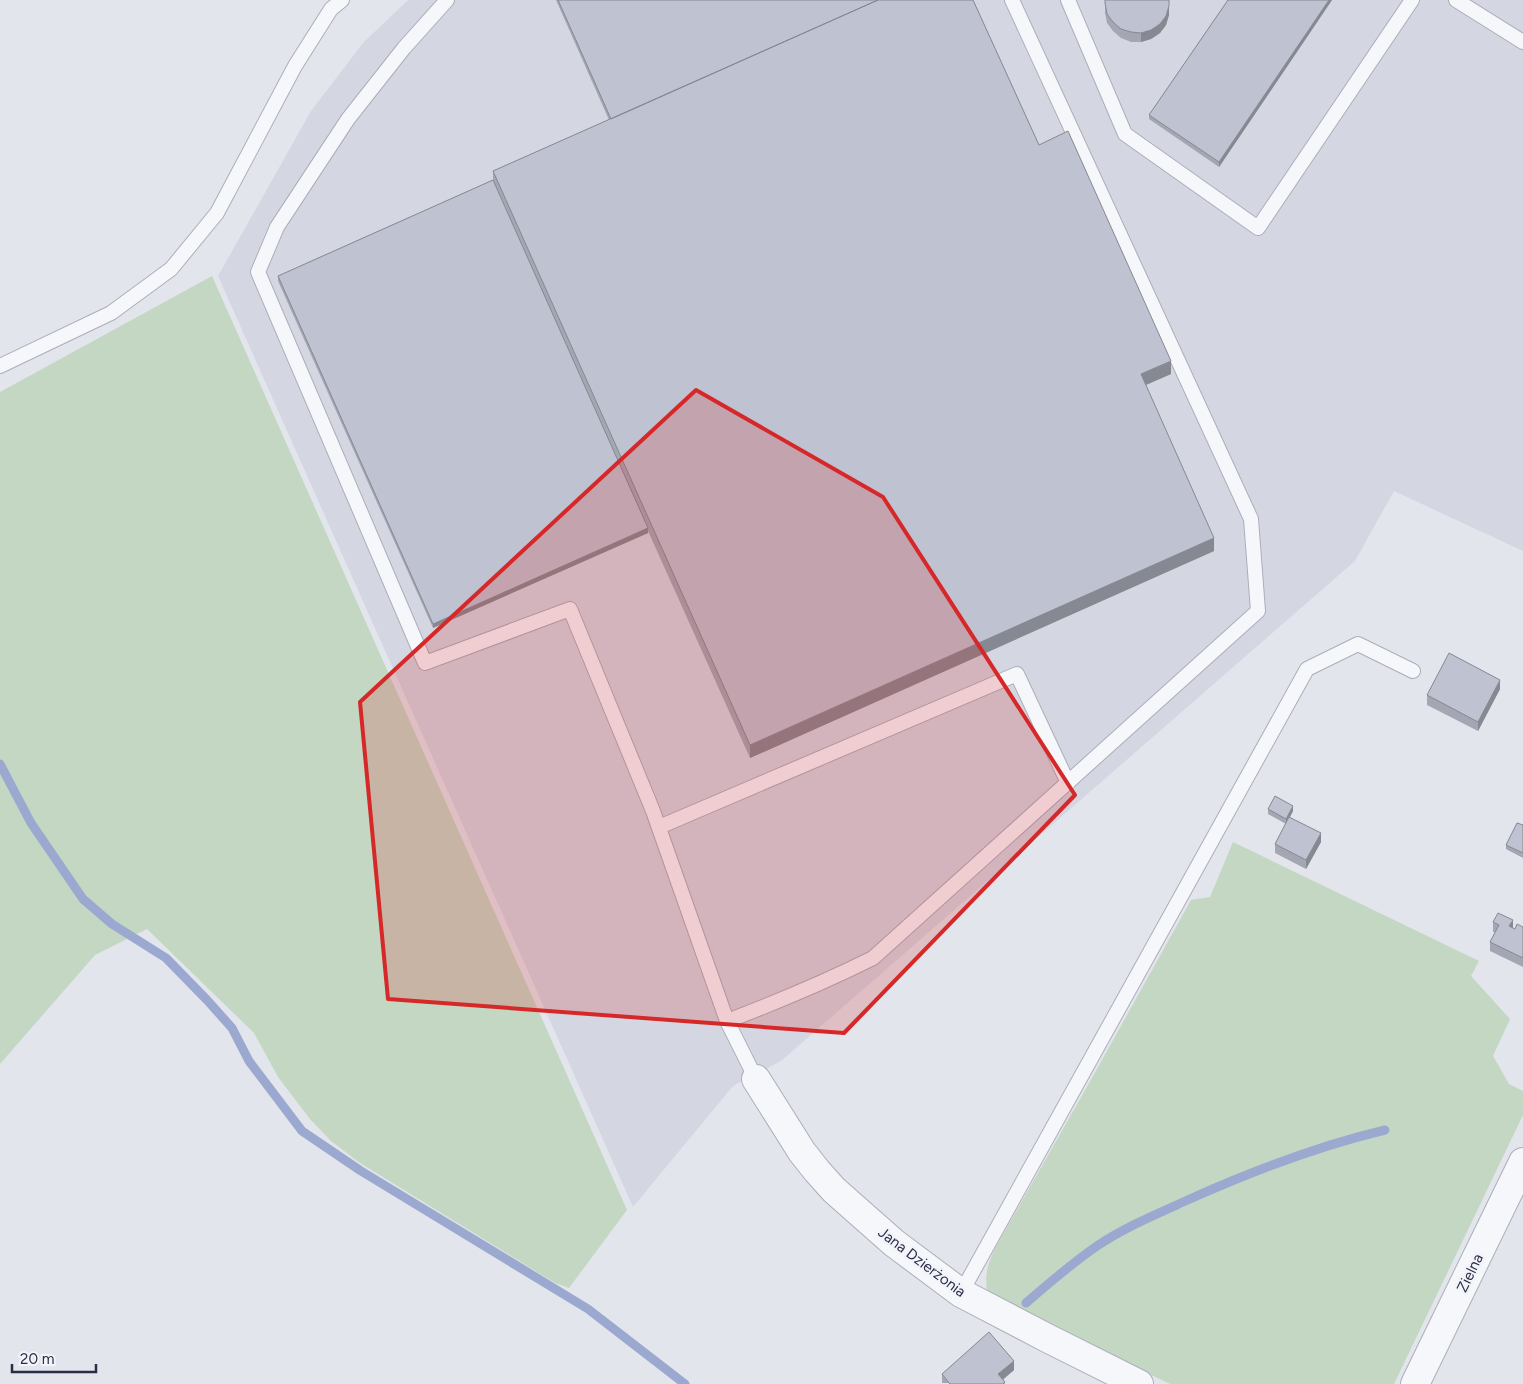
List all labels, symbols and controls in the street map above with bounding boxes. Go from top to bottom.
street label: Jana Dzierżonia [875,1223,969,1301]
street label: Zielna [1453,1251,1487,1295]
scale bar [12,1342,96,1374]
text: 20 m [20,1350,54,1368]

